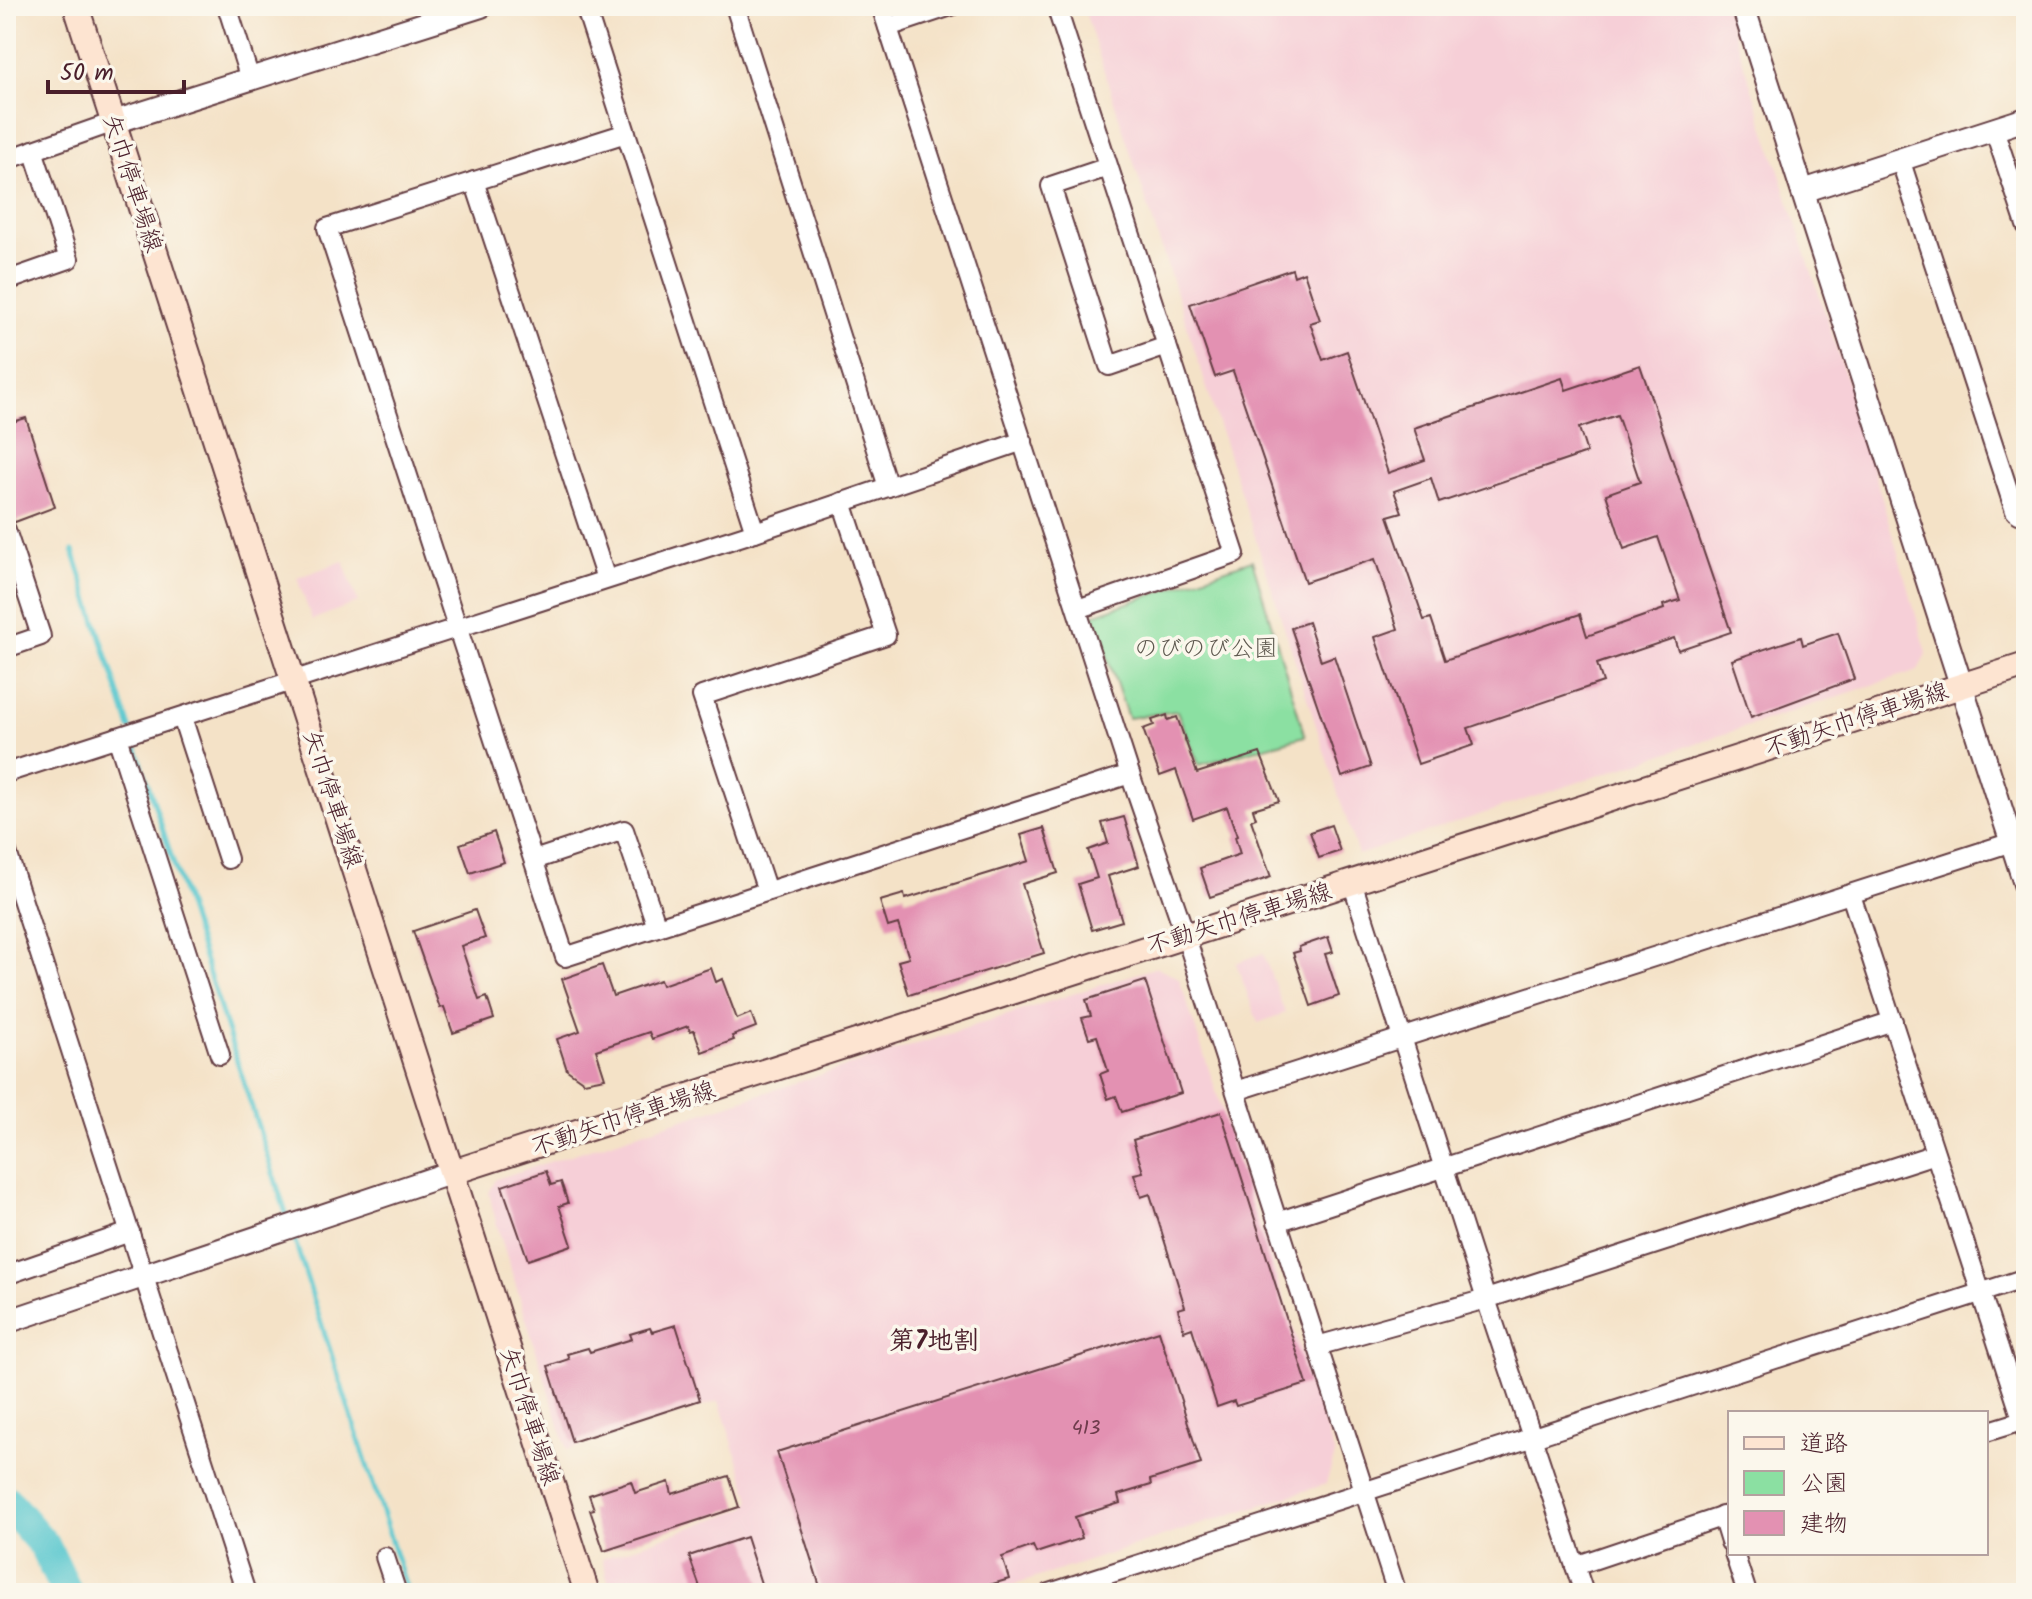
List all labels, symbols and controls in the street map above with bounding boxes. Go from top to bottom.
scale bar [48,44,184,94]
text: 50 m [60,54,114,93]
street label: 矢巾停車場線 [91,109,172,258]
park label: のびのび公園 [1134,630,1278,669]
street label: 不動矢巾停車場線 [1759,672,1954,769]
street label: 矢巾停車場線 [291,725,372,874]
street label: 不動矢巾停車場線 [1142,873,1337,966]
street label: 不動矢巾停車場線 [526,1071,721,1168]
district label: 第7地割 [889,1321,979,1363]
street label: 矢巾停車場線 [488,1342,569,1491]
legend [1728,1411,1988,1555]
house number: 413 [1072,1413,1100,1445]
text: 道路 [1800,1425,1848,1464]
text: 公園 [1800,1465,1848,1504]
text: 建物 [1800,1505,1848,1544]

